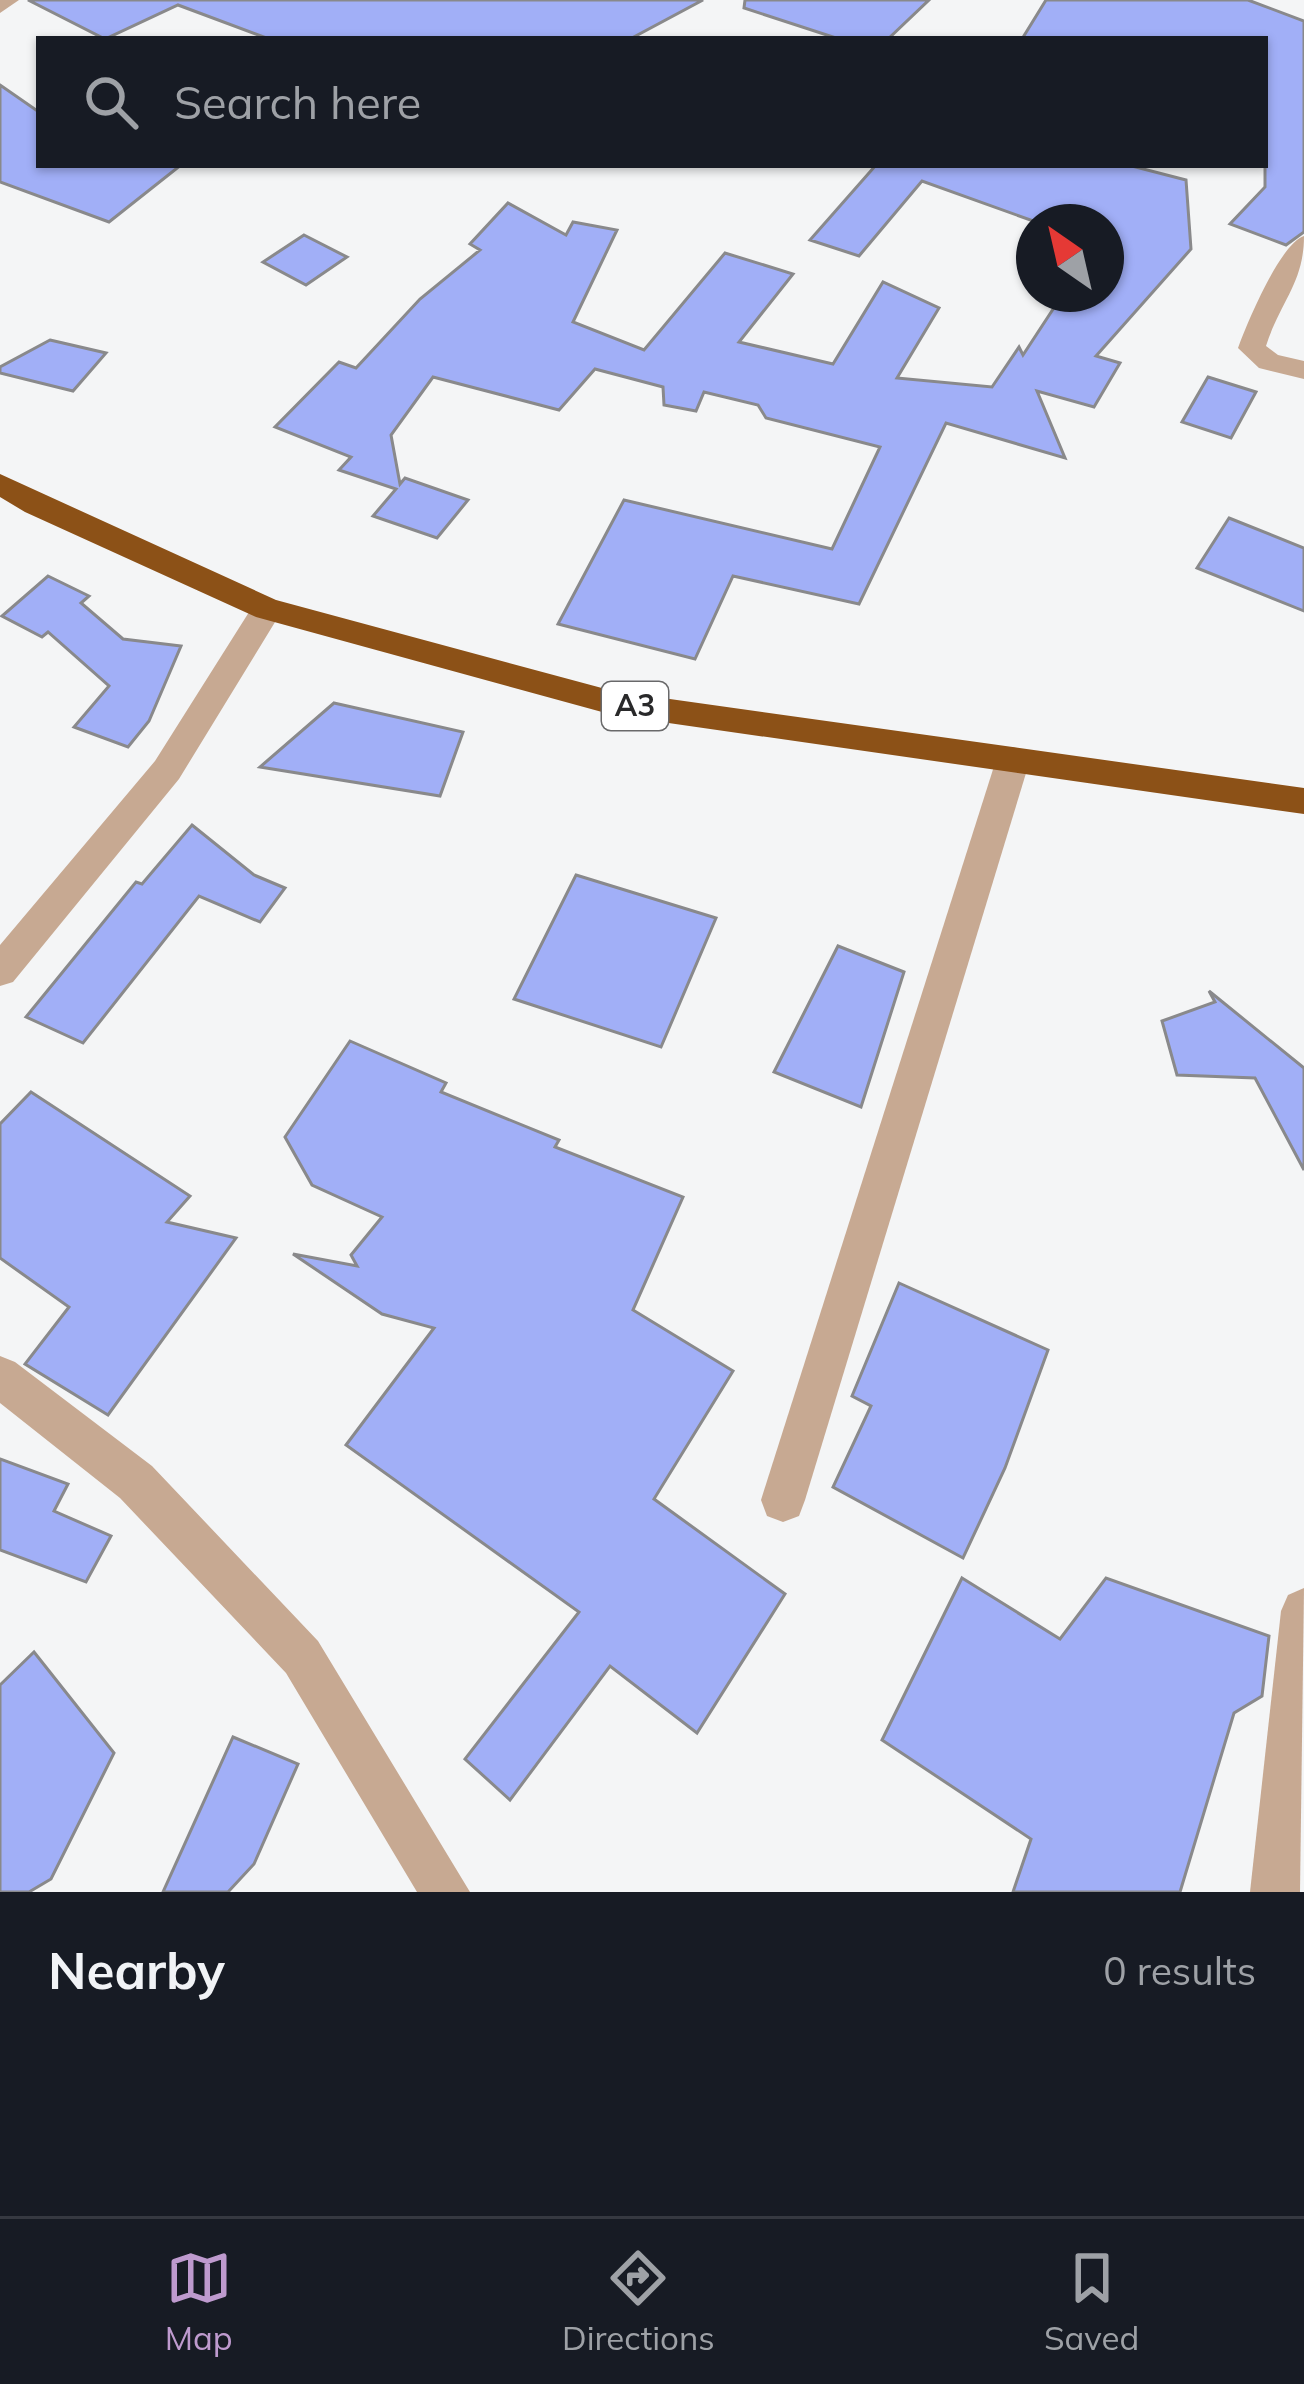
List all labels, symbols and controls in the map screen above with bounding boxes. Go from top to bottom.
search box [36,36,1268,168]
icon: search [78,69,144,135]
text: Search here [174,74,421,130]
north arrow [1016,204,1124,312]
road number: A3 [602,682,668,730]
text: Nearby [48,1938,225,2002]
text: 0 results [1103,1946,1256,1995]
tab: Map [165,2245,233,2358]
tab: Directions [562,2245,715,2358]
tab: Saved [1044,2245,1139,2358]

